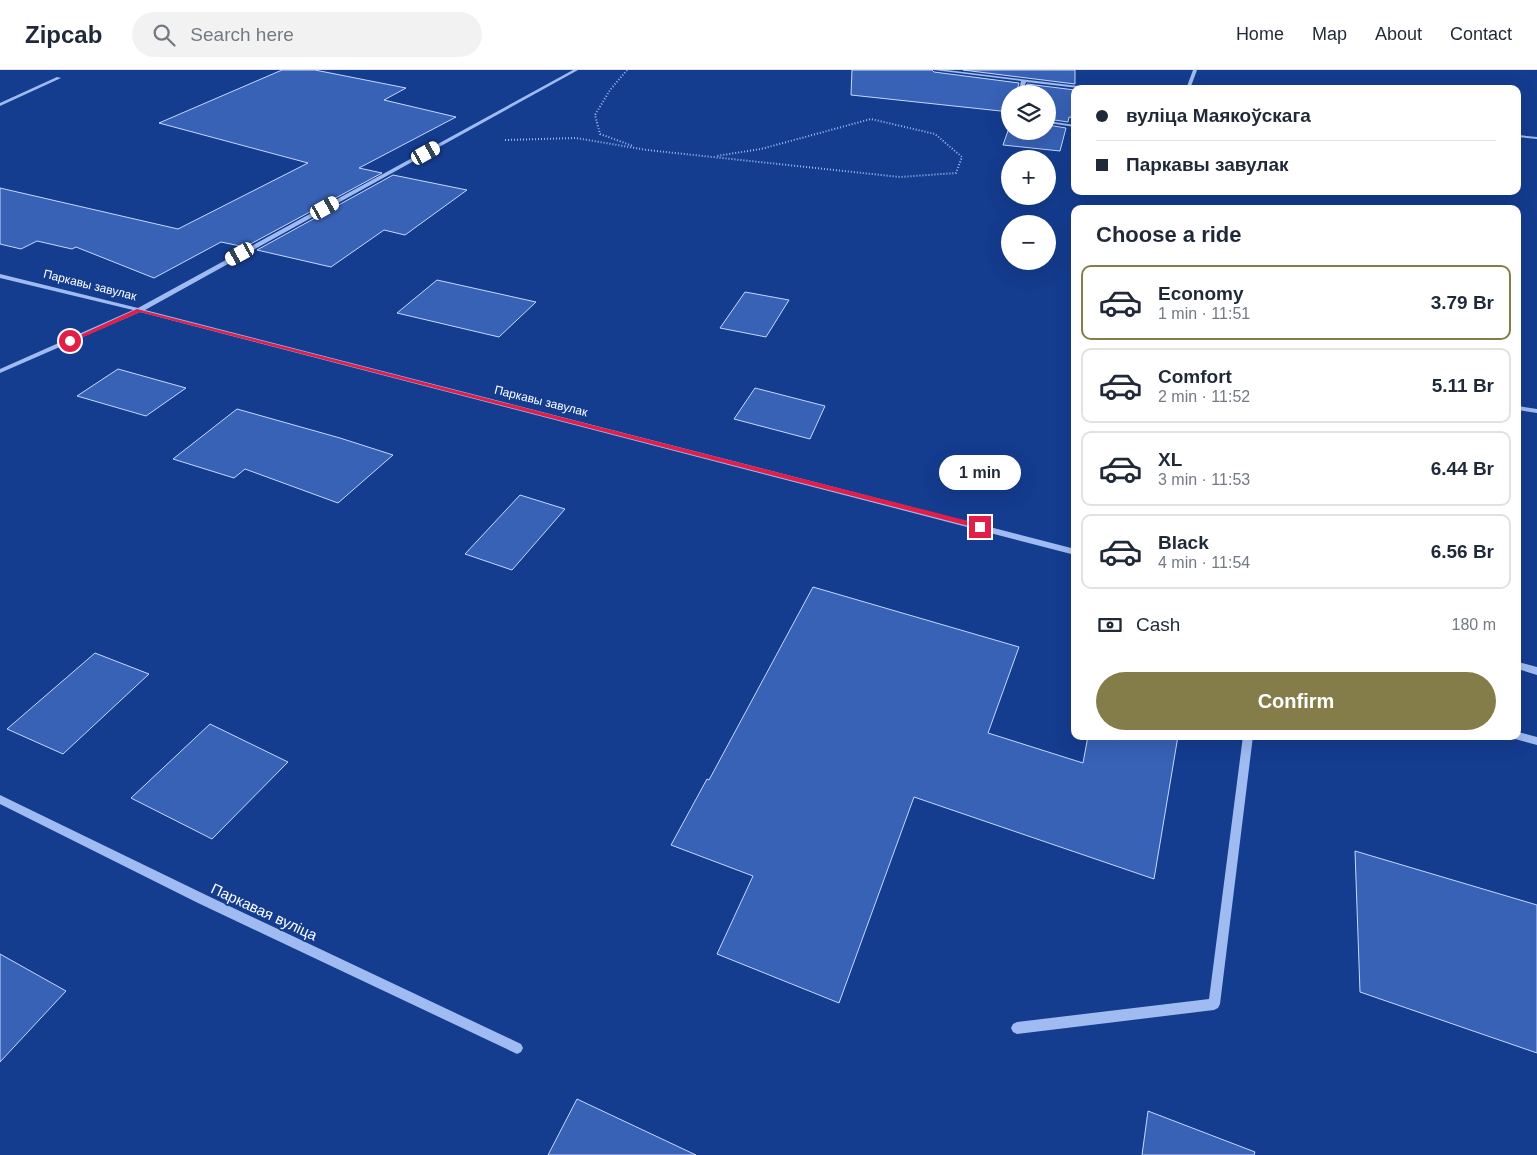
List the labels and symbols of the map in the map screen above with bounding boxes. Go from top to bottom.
car [409,139,442,167]
car [308,194,341,222]
car [223,240,256,268]
street label: Паркавы завулак [42,267,139,304]
route start [59,330,81,352]
street label: Паркавы завулак [493,383,590,420]
callout: 1 min [939,454,1021,490]
route end [969,516,991,538]
street label: Паркавая вуліца [209,880,320,944]

